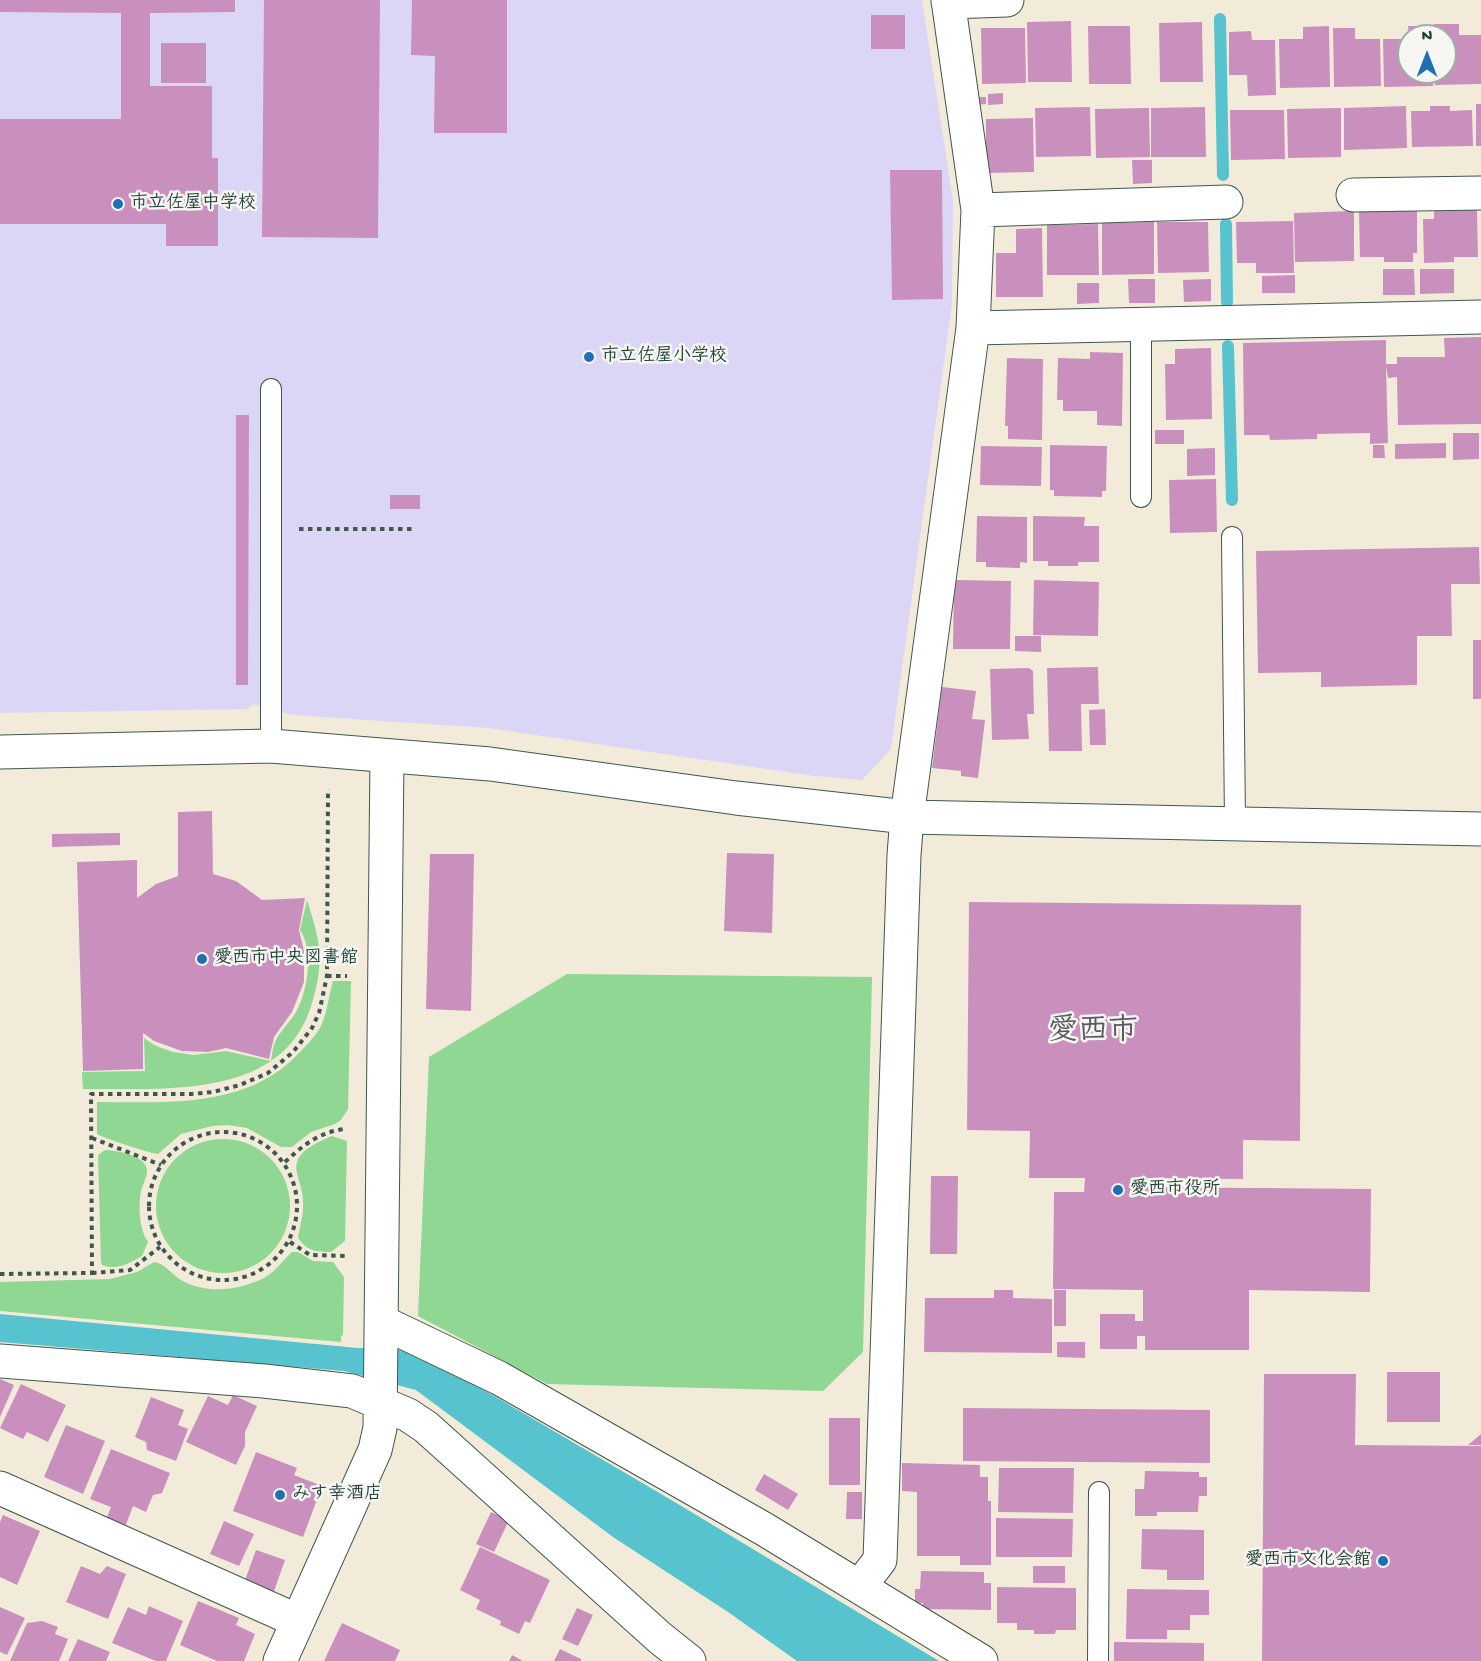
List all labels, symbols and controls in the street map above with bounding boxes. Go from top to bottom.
north arrow [1397,24,1457,84]
text: N [1422,28,1432,47]
place label: 市立佐屋中学校 [130,193,256,215]
marker: 市立佐屋中学校 [111,197,125,211]
place label: 市立佐屋小学校 [601,346,727,368]
marker: 市立佐屋小学校 [582,350,596,364]
place label: 愛西市中央図書館 [214,948,358,970]
marker: 愛西市中央図書館 [195,952,209,966]
district label: 愛西市 [1048,1015,1138,1051]
place label: 愛西市役所 [1130,1179,1220,1201]
marker: 愛西市役所 [1111,1183,1125,1197]
place label: みす幸酒店 [292,1484,382,1506]
marker: みす幸酒店 [273,1488,287,1502]
place label: 愛西市文化会館 [1245,1550,1371,1572]
marker: 愛西市文化会館 [1376,1554,1390,1568]

